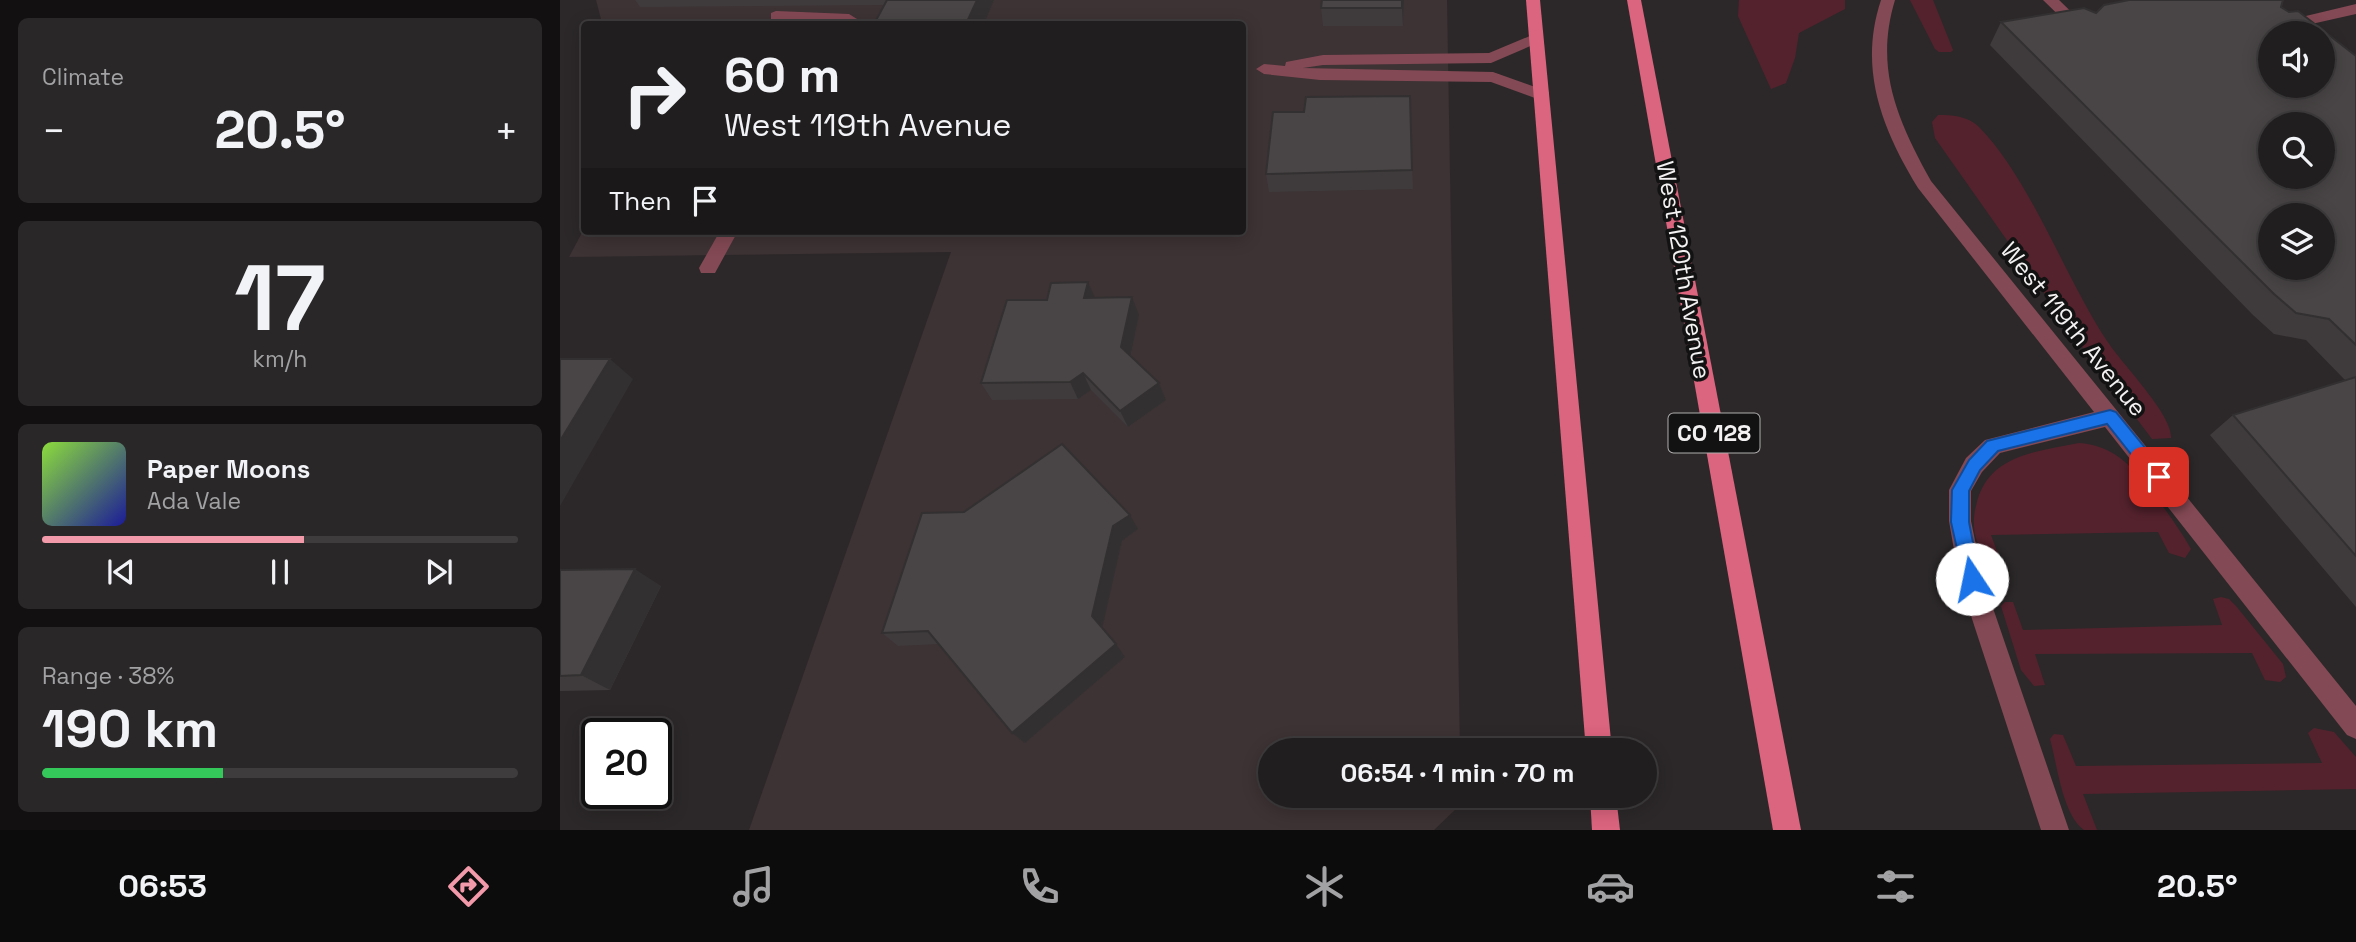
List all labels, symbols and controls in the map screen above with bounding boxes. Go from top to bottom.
map controls [2258,21,2335,280]
button: sound [2258,21,2335,98]
text: 60 m [724,44,840,106]
icon: right [609,49,700,140]
text: Climate [42,62,124,92]
text: 20.5° [214,97,346,163]
text: West 119th Avenue [724,105,1011,145]
text: − [42,107,66,155]
text: + [494,107,518,155]
button: search [2258,112,2335,189]
street label: West 120th Avenue [1650,159,1718,381]
icon: arrive [686,182,724,220]
text: Then [609,184,672,218]
button: layers [2258,203,2335,280]
street label: West 119th Avenue [1994,235,2154,423]
text: 17 [234,240,326,357]
text: km/h [253,344,307,374]
road number: CO 128 [1668,414,1760,452]
pin [2129,447,2189,507]
text: Paper Moons [147,452,310,486]
icon: arrive [2140,458,2178,496]
text: Ada Vale [147,486,241,516]
position arrow [1935,542,2009,616]
icon: previous [102,553,140,591]
icon: pause [261,553,299,591]
icon: next [420,553,458,591]
text: Range · 38% [42,661,174,691]
text: 190 km [42,696,218,762]
speed limit sign: 20 [581,718,672,809]
text: 06:54 · 1 min · 70 m [1340,756,1575,790]
icon: directions [444,862,493,911]
icon: music [729,862,778,911]
icon: phone [1015,862,1064,911]
icon: climate [1300,862,1349,911]
icon: car [1586,862,1635,911]
icon: filters [1871,862,1920,911]
text: 06:53 [118,866,207,906]
text: 20.5° [2157,866,2238,906]

